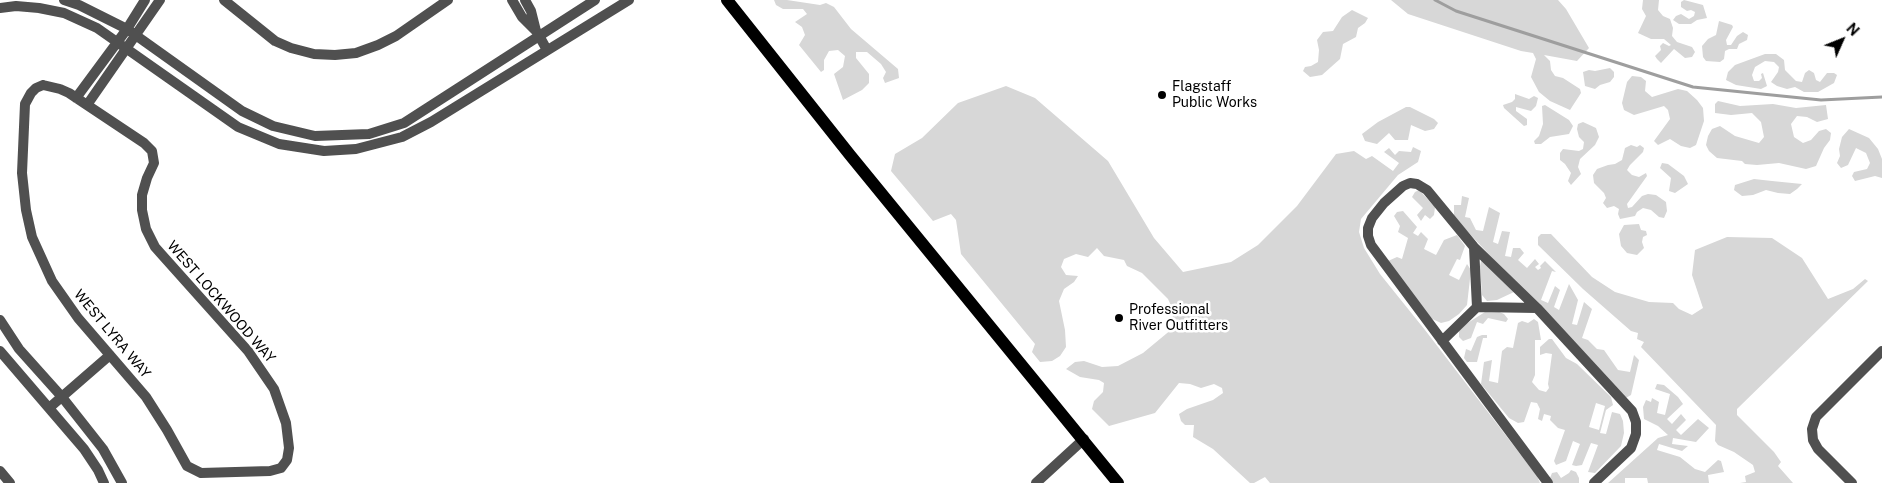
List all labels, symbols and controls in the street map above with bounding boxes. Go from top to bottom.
north arrow [1817,15,1867,65]
text: N [1843,20,1862,39]
place label: Flagstaff Public Works [1172,79,1257,111]
marker: Flagstaff Public Works [1156,89,1168,101]
street label: WEST LOCKWOOD WAY [163,238,279,366]
street label: WEST LYRA WAY [70,286,154,382]
place label: Professional River Outfitters [1129,302,1228,334]
marker: Professional River Outfitters [1113,312,1125,324]

